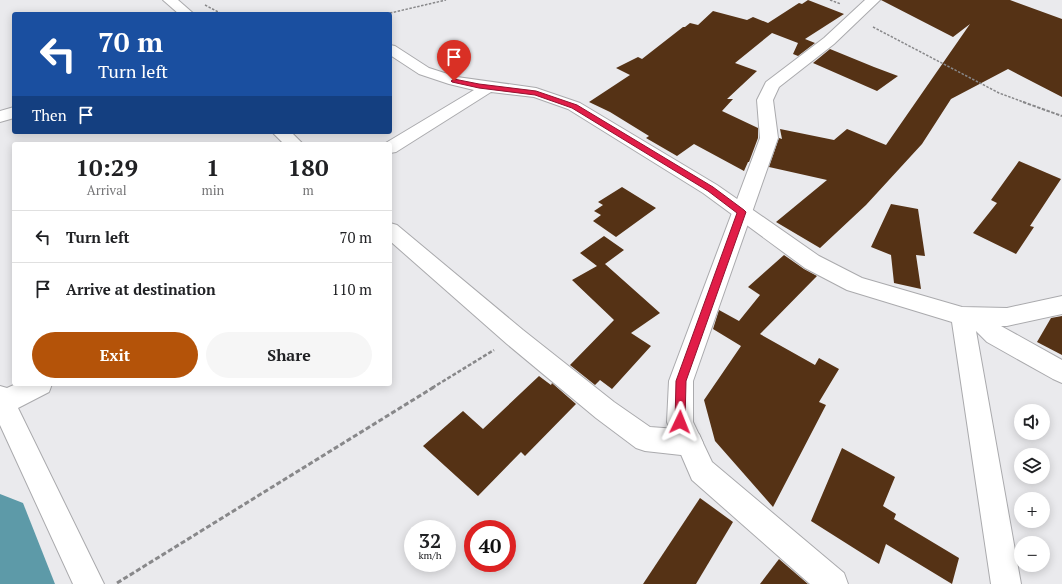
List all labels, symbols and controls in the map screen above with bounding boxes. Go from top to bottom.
text: 70 m [98,23,163,60]
icon: left [32,28,84,80]
pin [437,40,471,81]
icon: arrive [443,46,465,68]
text: Turn left [98,59,168,83]
icon: arrive [75,104,97,126]
text: Then [32,105,67,125]
text: 10:29 [75,151,138,183]
text: 1 [206,151,220,183]
text: 180 [288,151,328,183]
text: Arrival [87,181,127,199]
text: min [201,181,224,199]
text: m [303,181,314,199]
icon: left [32,226,54,248]
text: Turn left [66,227,130,247]
text: 70 m [339,227,372,247]
icon: arrive [32,278,54,300]
text: Arrive at destination [66,279,216,299]
text: 110 m [331,279,372,299]
button: Exit [32,332,198,378]
button: Share [206,332,372,378]
position arrow [659,401,701,443]
map controls [1014,404,1050,572]
button: sound [1014,404,1050,440]
button: layers [1014,448,1050,484]
button: + [1014,492,1050,528]
speed limit sign: 40 [464,520,516,572]
text: 32 [419,527,441,554]
button: − [1014,536,1050,572]
text: km/h [418,549,442,562]

